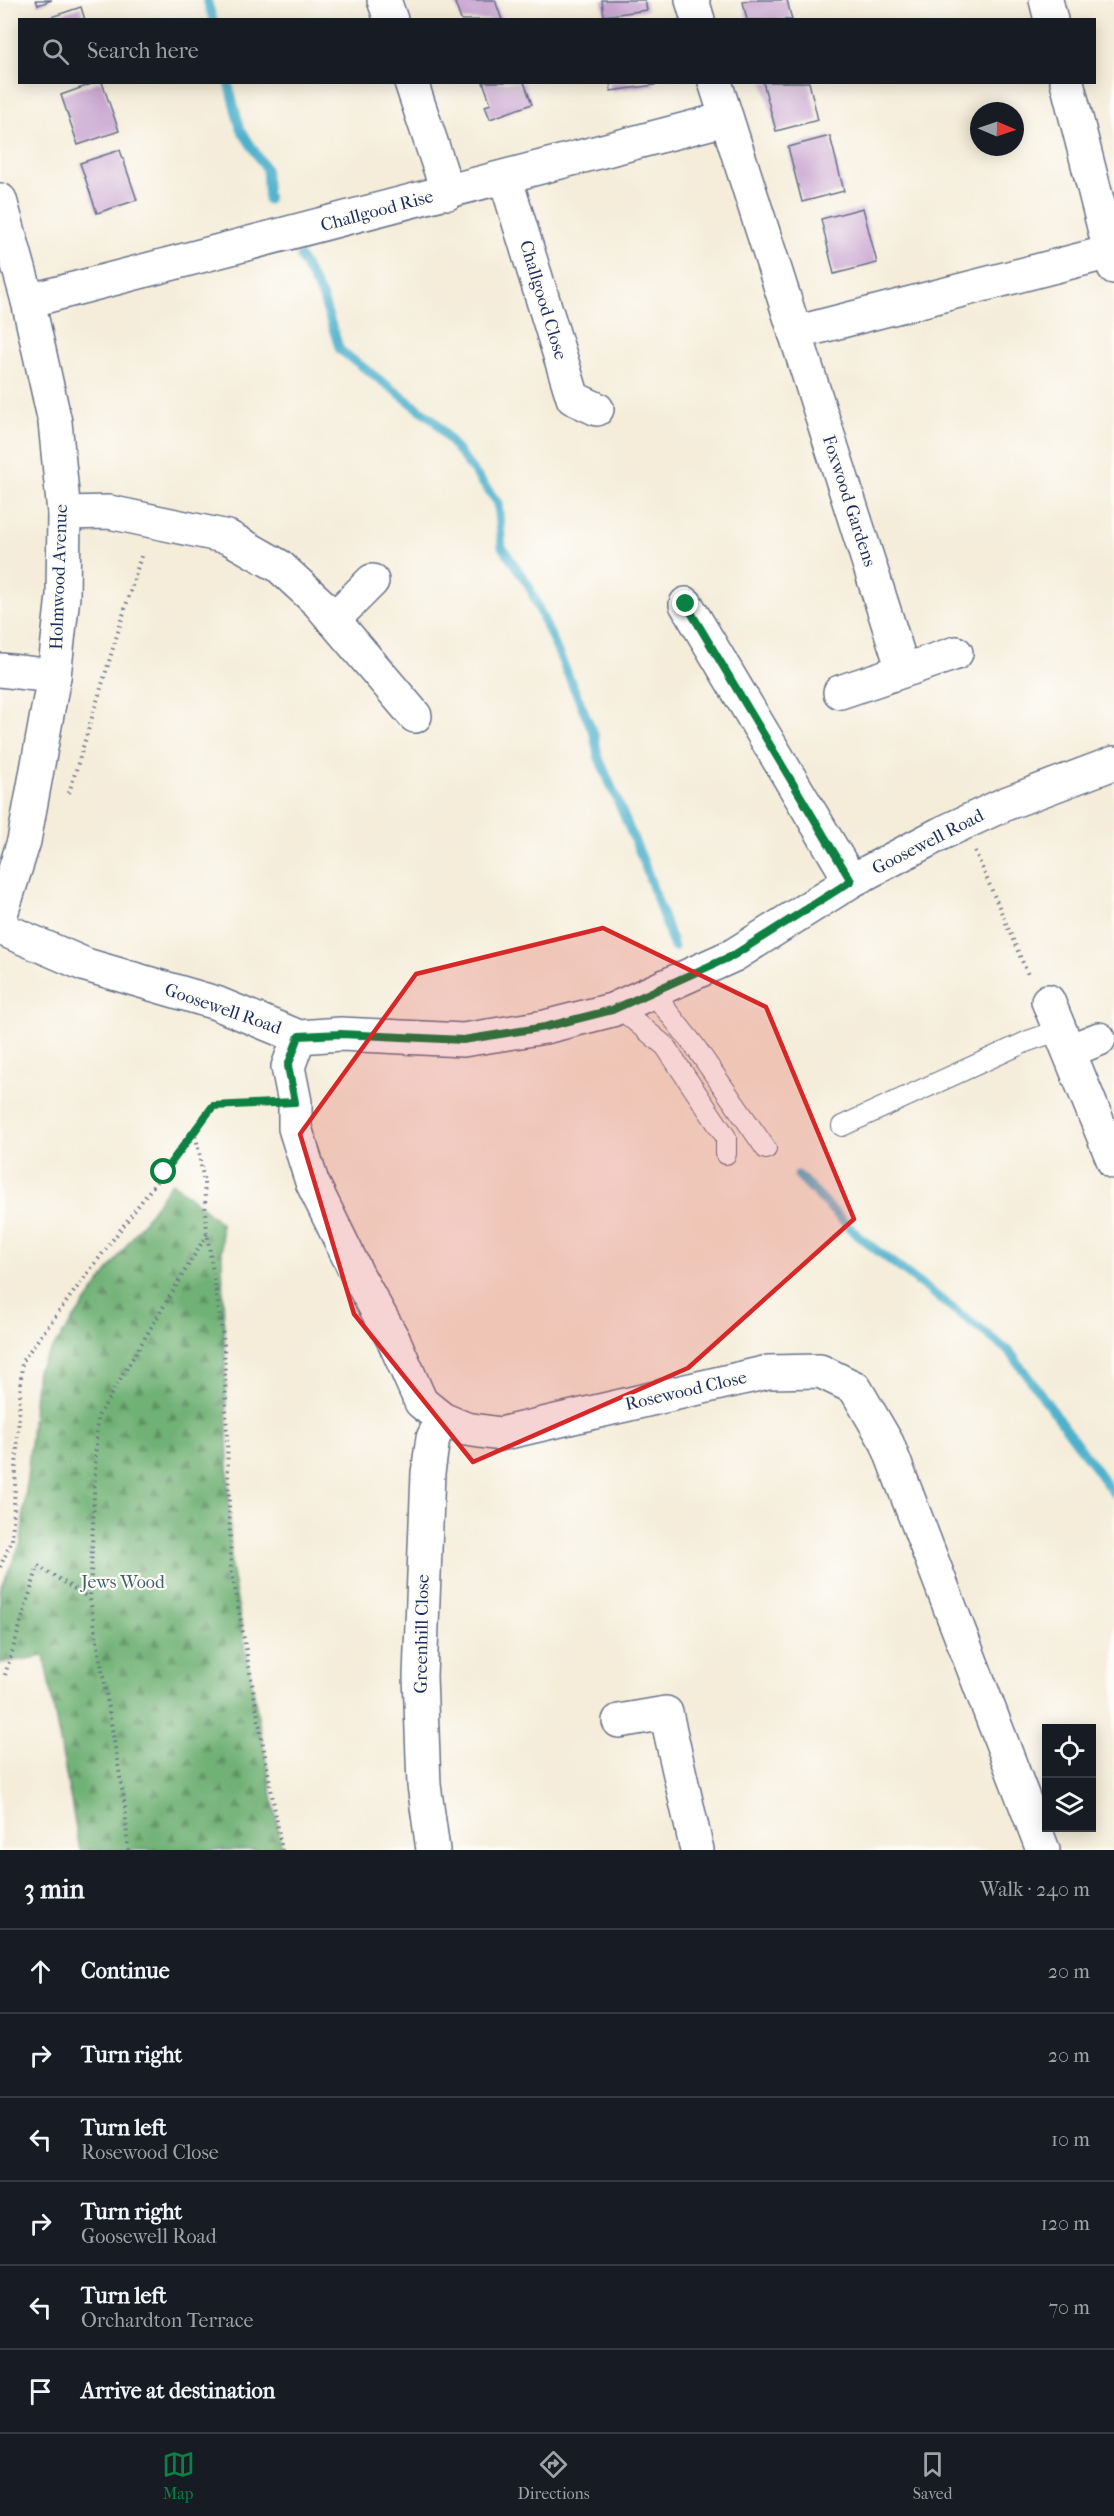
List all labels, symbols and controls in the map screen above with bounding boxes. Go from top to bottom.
search box [18,18,1096,84]
icon: search [39,35,72,68]
text: Search here [87,38,199,64]
north arrow [970,102,1024,156]
street label: Challgood Rise [318,186,436,236]
street label: Challgood Close [515,238,571,362]
street label: Foxwood Gardens [818,433,880,570]
street label: Holmwood Avenue [46,504,72,650]
route end [672,590,698,616]
street label: Goosewell Road [869,805,987,879]
street label: Goosewell Road [162,979,284,1039]
route start [150,1158,176,1184]
street label: Rosewood Close [623,1367,749,1415]
park label: Jews Wood [79,1572,165,1593]
street label: Greenhill Close [410,1574,434,1694]
map controls [1042,1724,1096,1832]
button: locate [1042,1724,1096,1778]
button: layers [1042,1778,1096,1832]
text: 3 min [24,1874,85,1905]
text: Walk · 240 m [980,1878,1090,1901]
icon: ahead [24,1955,57,1988]
text: Continue [81,1958,170,1984]
text: 20 m [1048,1960,1090,1983]
icon: right [24,2039,57,2072]
text: Turn right [81,2042,182,2068]
text: 20 m [1048,2044,1090,2067]
text: Turn left [81,2115,167,2141]
icon: left [24,2123,57,2156]
text: 10 m [1051,2128,1090,2151]
text: Rosewood Close [81,2141,219,2164]
text: Turn right [81,2199,182,2225]
icon: right [24,2207,57,2240]
text: 120 m [1041,2212,1090,2235]
text: Goosewell Road [81,2225,217,2248]
text: Turn left [81,2283,167,2309]
icon: left [24,2291,57,2324]
text: 70 m [1048,2296,1090,2319]
text: Orchardton Terrace [81,2309,253,2332]
icon: arrive [24,2375,57,2408]
text: Arrive at destination [81,2378,275,2404]
tab: Map [162,2448,195,2503]
tab: Directions [518,2448,590,2503]
tab: Saved [913,2448,952,2503]

